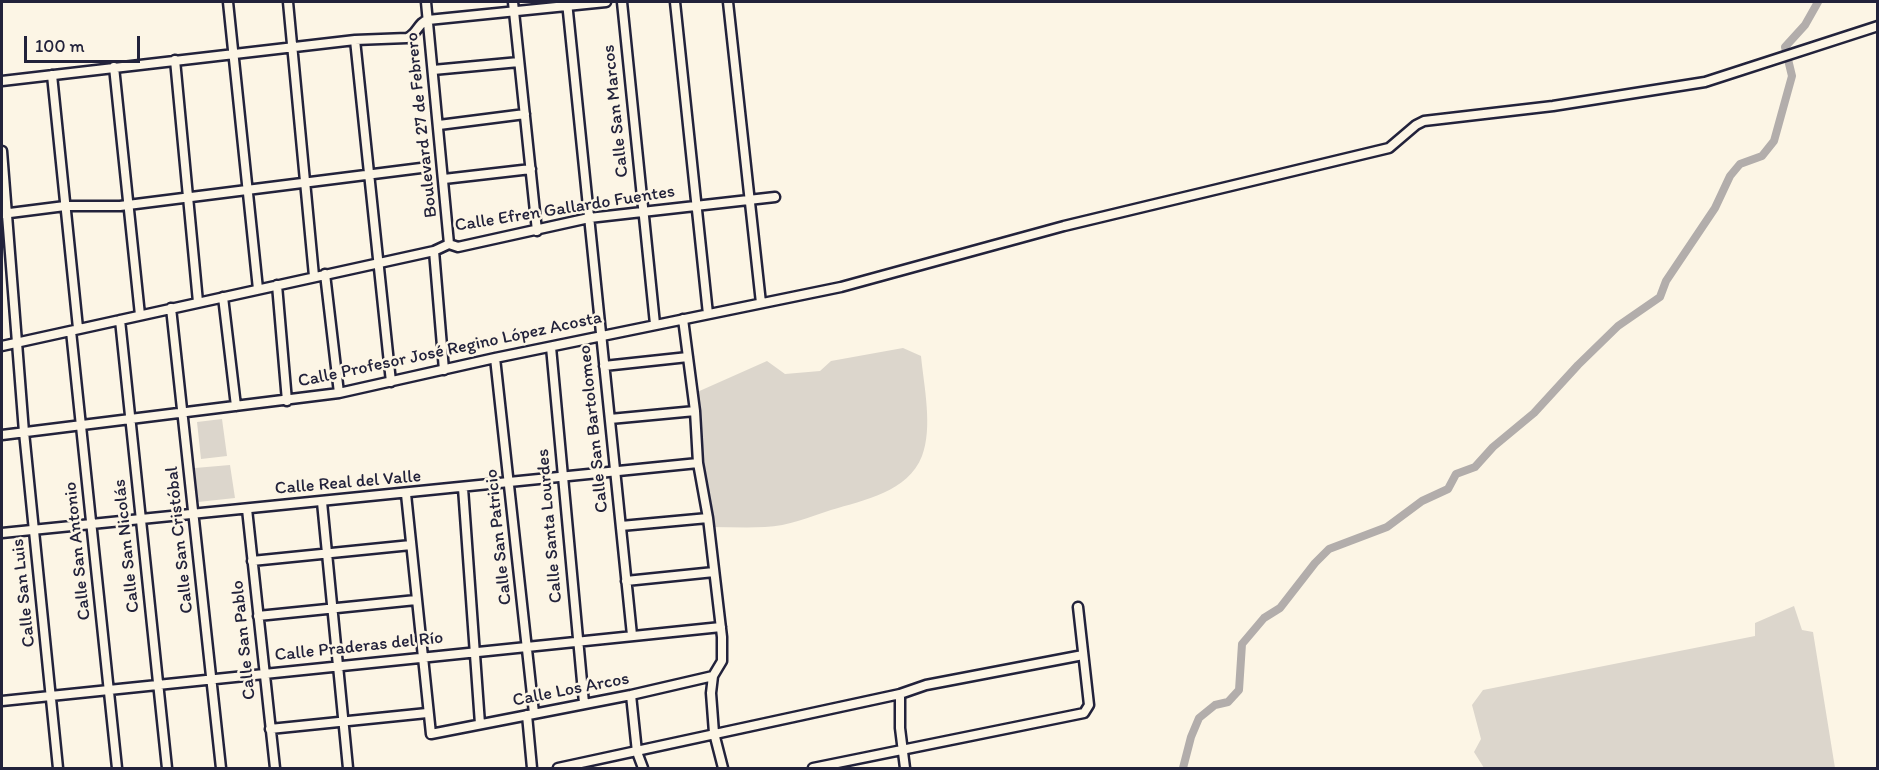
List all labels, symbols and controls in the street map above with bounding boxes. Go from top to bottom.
scale bar [27,24,142,62]
street label: Boulevard 27 de Febrero [402,31,442,219]
text: 100 m [35,35,85,57]
street label: Calle San Marcos [598,43,634,179]
street label: Calle Efren Gallardo Fuentes [453,181,677,237]
street label: Calle Profesor José Regino López Acosta [296,307,604,393]
street label: Calle San Bartolomeo [574,344,614,514]
street label: Calle Santa Lourdes [532,448,568,604]
street label: Calle San Cristóbal [162,465,198,615]
street label: Calle Real del Valle [274,466,422,500]
street label: Calle San Patricio [481,468,517,606]
street label: Calle San Nicolás [109,478,145,614]
street label: Calle San Antonio [60,481,96,621]
street label: Calle San Luis [8,538,40,648]
street label: Calle San Pablo [227,579,261,701]
street label: Calle Praderas del Río [274,627,444,667]
street label: Calle Los Arcos [511,668,631,712]

